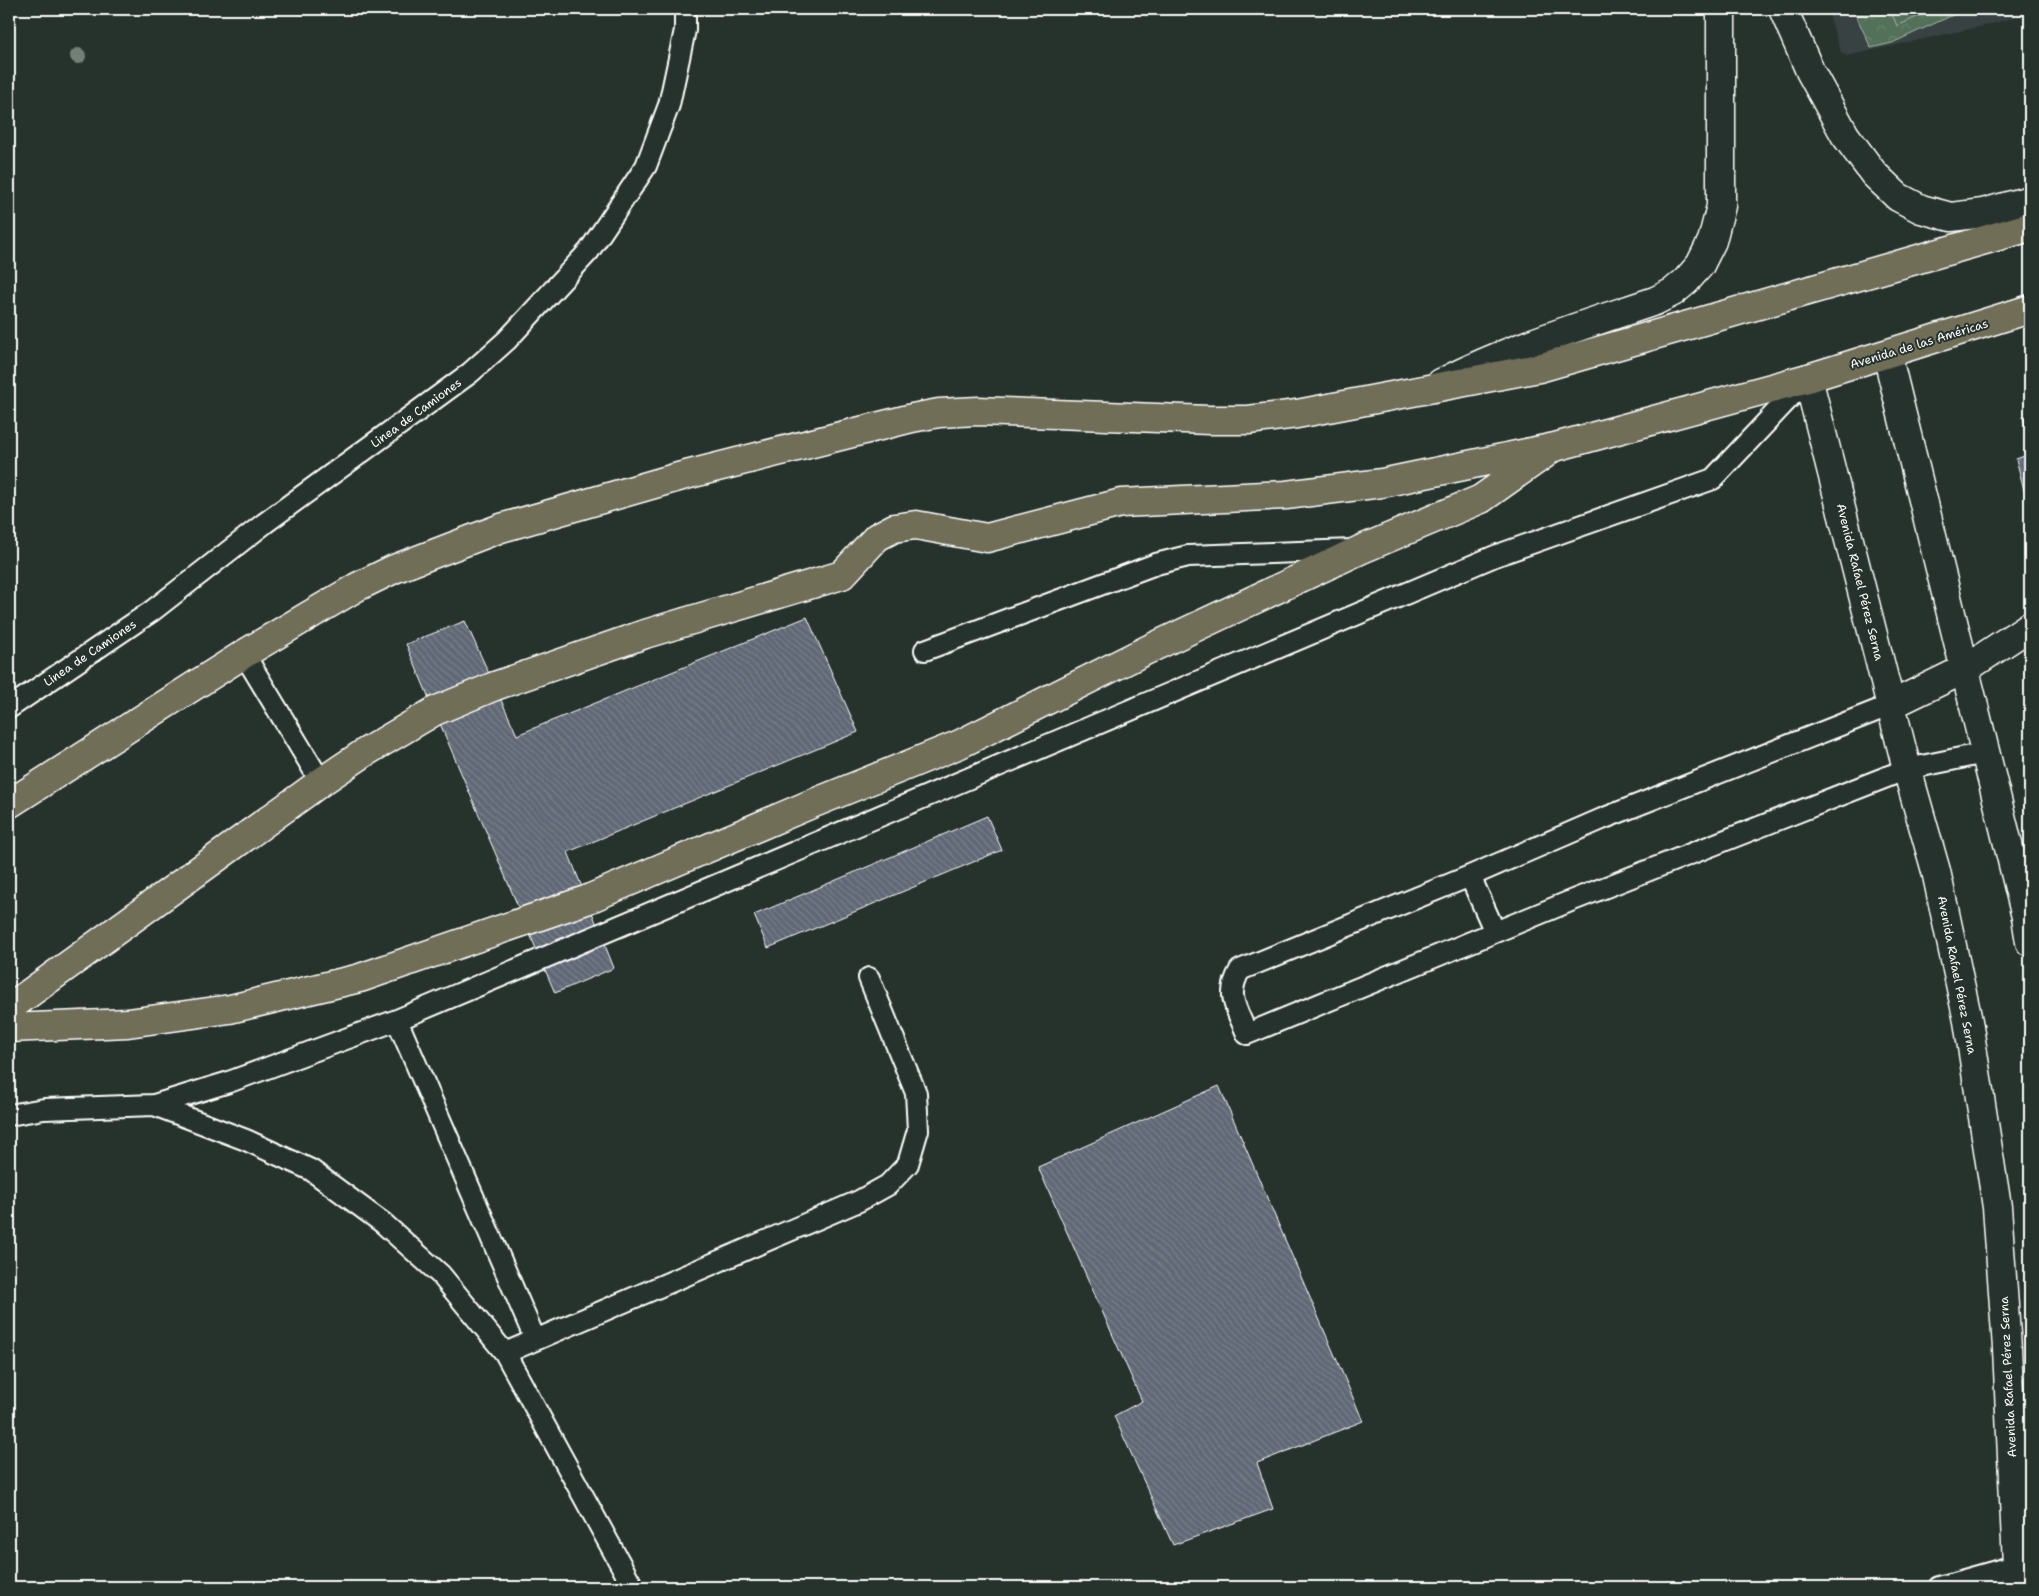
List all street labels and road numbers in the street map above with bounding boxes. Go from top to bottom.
street label: Avenida de las Américas [1848,315,1990,373]
street label: Linea de Camiones [367,375,465,451]
street label: Avenida Rafael Pérez Serna [1833,502,1887,663]
street label: Linea de Camiones [40,616,140,690]
street label: Avenida Rafael Pérez Serna [1934,894,1980,1056]
street label: Avenida Rafael Pérez Serna [1996,1296,2020,1458]

